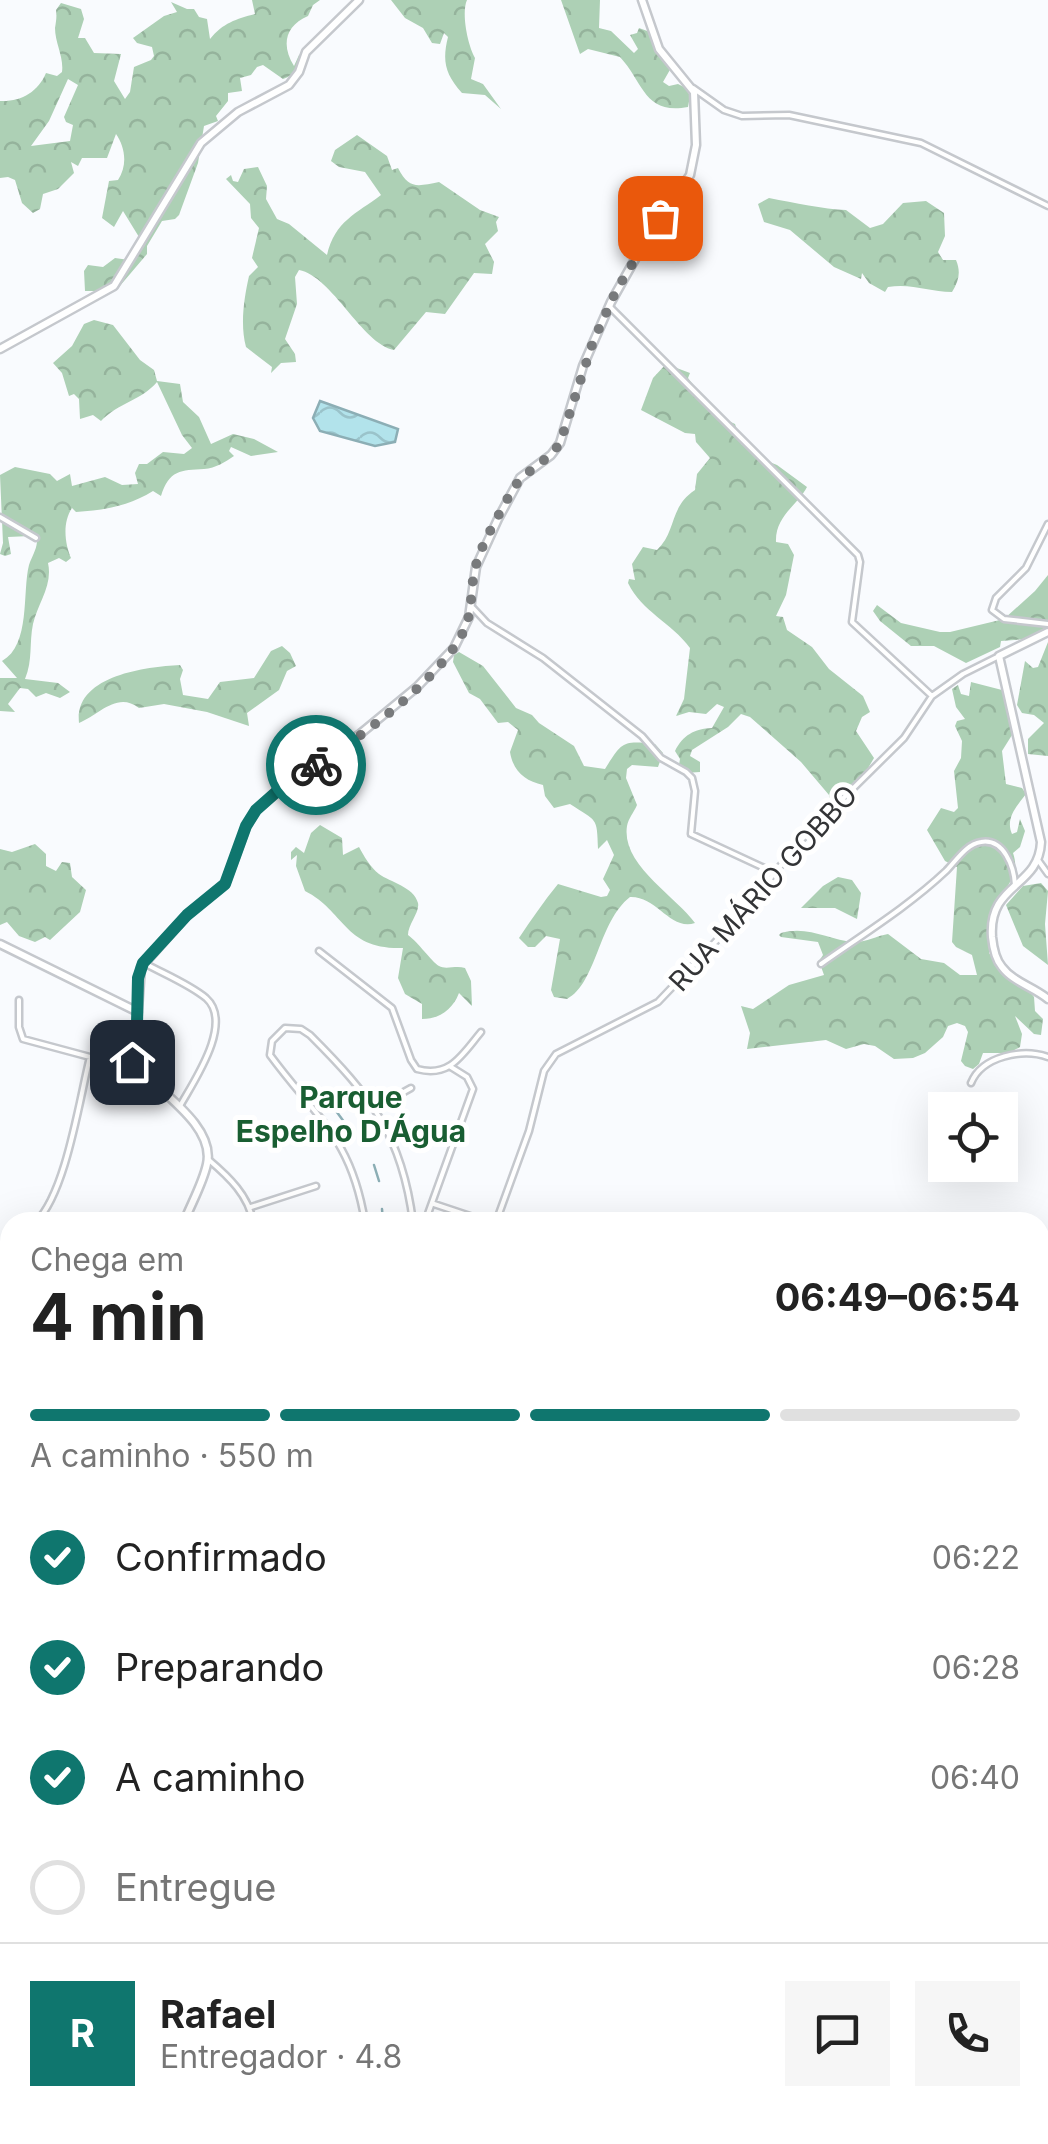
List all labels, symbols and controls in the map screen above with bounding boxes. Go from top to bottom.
pin [618,176,703,261]
icon: bag [633,191,688,246]
courier [266,715,366,815]
icon: bike [289,738,344,793]
street label: RUA MÁRIO GOBBO [661,777,864,998]
pin [90,1020,175,1105]
icon: home [105,1035,160,1090]
district label: Parque Espelho D'Água [236,1079,466,1149]
map controls [928,1092,1018,1182]
button: locate [928,1092,1018,1182]
text: Chega em [30,1240,184,1279]
text: 06:49–06:54 [775,1274,1020,1320]
text: 4 min [30,1277,207,1356]
text: A caminho · 550 m [30,1436,314,1475]
icon: check [30,1530,85,1585]
text: Confirmado [115,1534,327,1580]
text: 06:22 [932,1538,1020,1577]
icon: check [30,1640,85,1695]
text: Preparando [115,1644,324,1690]
text: 06:28 [931,1648,1020,1687]
icon: check [30,1750,85,1805]
text: A caminho [115,1754,306,1800]
text: 06:40 [930,1758,1020,1797]
text: Entregue [115,1864,276,1910]
button: chat [785,1981,890,2086]
button: phone [915,1981,1020,2086]
text: Rafael [160,1991,276,2037]
text: R [70,2010,95,2056]
text: Entregador · 4.8 [160,2037,402,2076]

